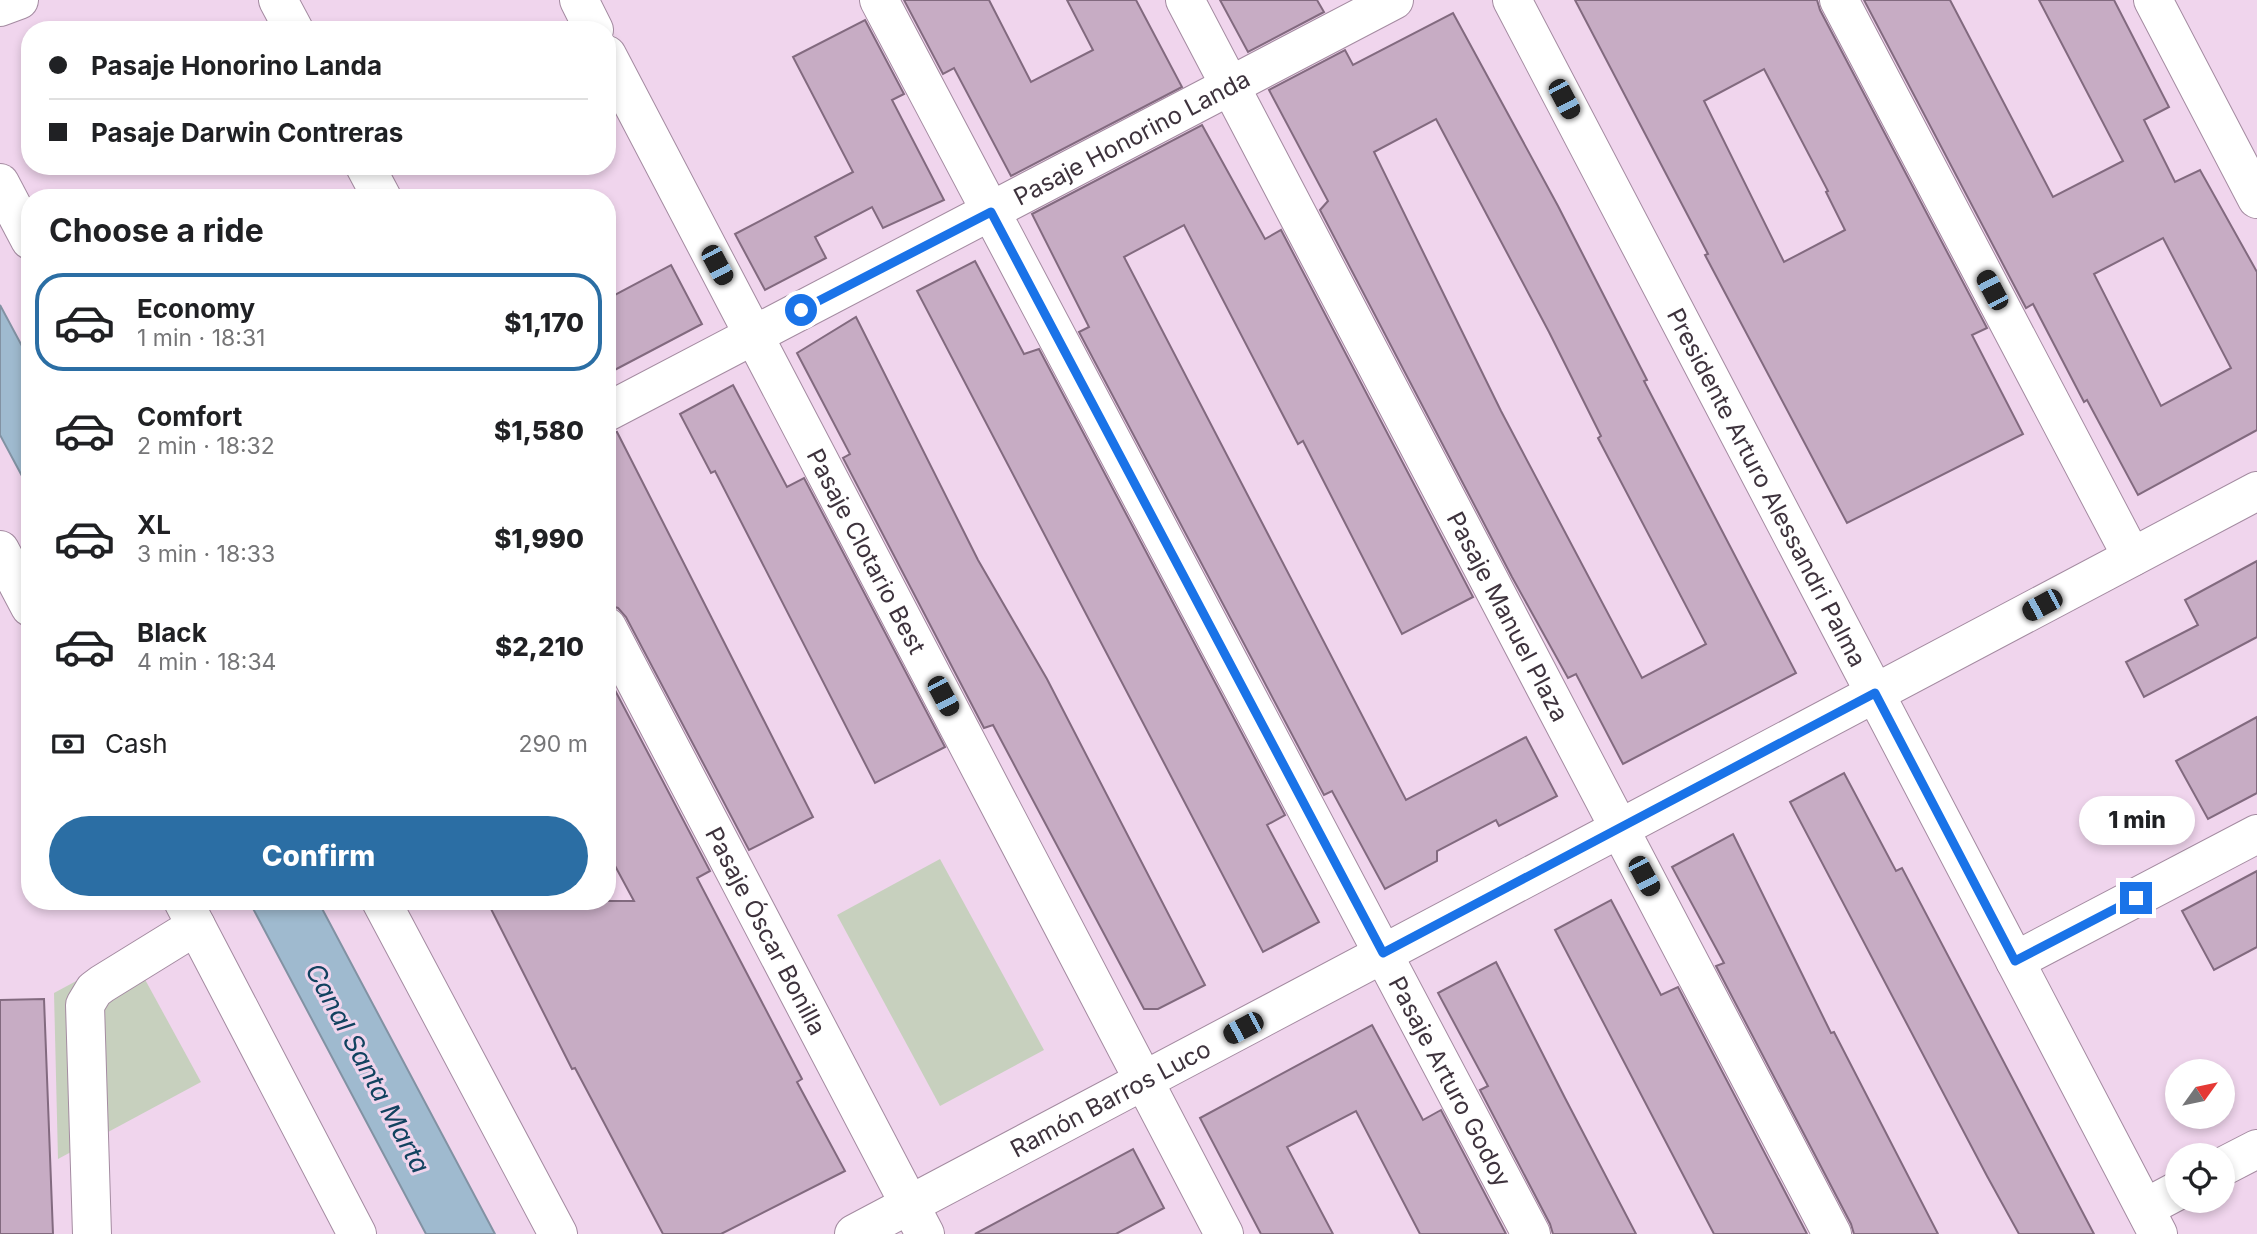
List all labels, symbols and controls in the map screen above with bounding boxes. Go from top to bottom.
text: Pasaje Honorino Landa [91,50,382,81]
street label: Pasaje Honorino Landa [1009,64,1254,211]
car [1545,76,1584,122]
text: Pasaje Darwin Contreras [91,117,403,148]
text: Choose a ride [49,211,264,250]
car [698,242,737,288]
car [1973,267,2012,313]
icon: car [53,291,116,354]
text: Economy [137,293,255,324]
route start [785,294,817,326]
street label: Presidente Arturo Alessandri Palma [1661,303,1873,672]
text: $1,170 [504,307,584,338]
text: 1 min · 18:31 [137,324,265,352]
icon: car [53,399,116,462]
text: Comfort [137,401,242,432]
text: $1,580 [494,415,584,446]
text: 2 min · 18:32 [137,432,275,460]
street label: Pasaje Clotario Best [801,444,932,659]
street label: Pasaje Manuel Plaza [1441,506,1575,726]
icon: car [53,507,116,570]
text: XL [137,509,171,540]
text: $1,990 [494,523,584,554]
text: 3 min · 18:33 [137,540,275,568]
car [2019,586,2066,624]
icon: car [53,615,116,678]
text: Black [137,617,207,648]
text: $2,210 [495,631,584,662]
text: 4 min · 18:34 [137,648,276,676]
car [924,673,963,719]
icon: cash [49,725,87,763]
text: Cash [105,728,168,759]
text: 290 m [519,730,588,758]
callout: 1 min [2078,796,2194,846]
text: 1 min [2108,806,2166,834]
button: Confirm [49,816,588,896]
street label: Pasaje Óscar Bonilla [700,822,833,1040]
car [1625,853,1664,899]
route end [2120,882,2152,914]
water label: Canal Santa Marta [300,958,436,1178]
street label: Pasaje Arturo Godoy [1383,971,1518,1191]
car [1220,1009,1267,1047]
street label: Ramón Barros Luco [1005,1033,1215,1163]
north arrow [2165,1059,2235,1129]
map controls [2165,1059,2235,1213]
button: locate [2165,1143,2235,1213]

